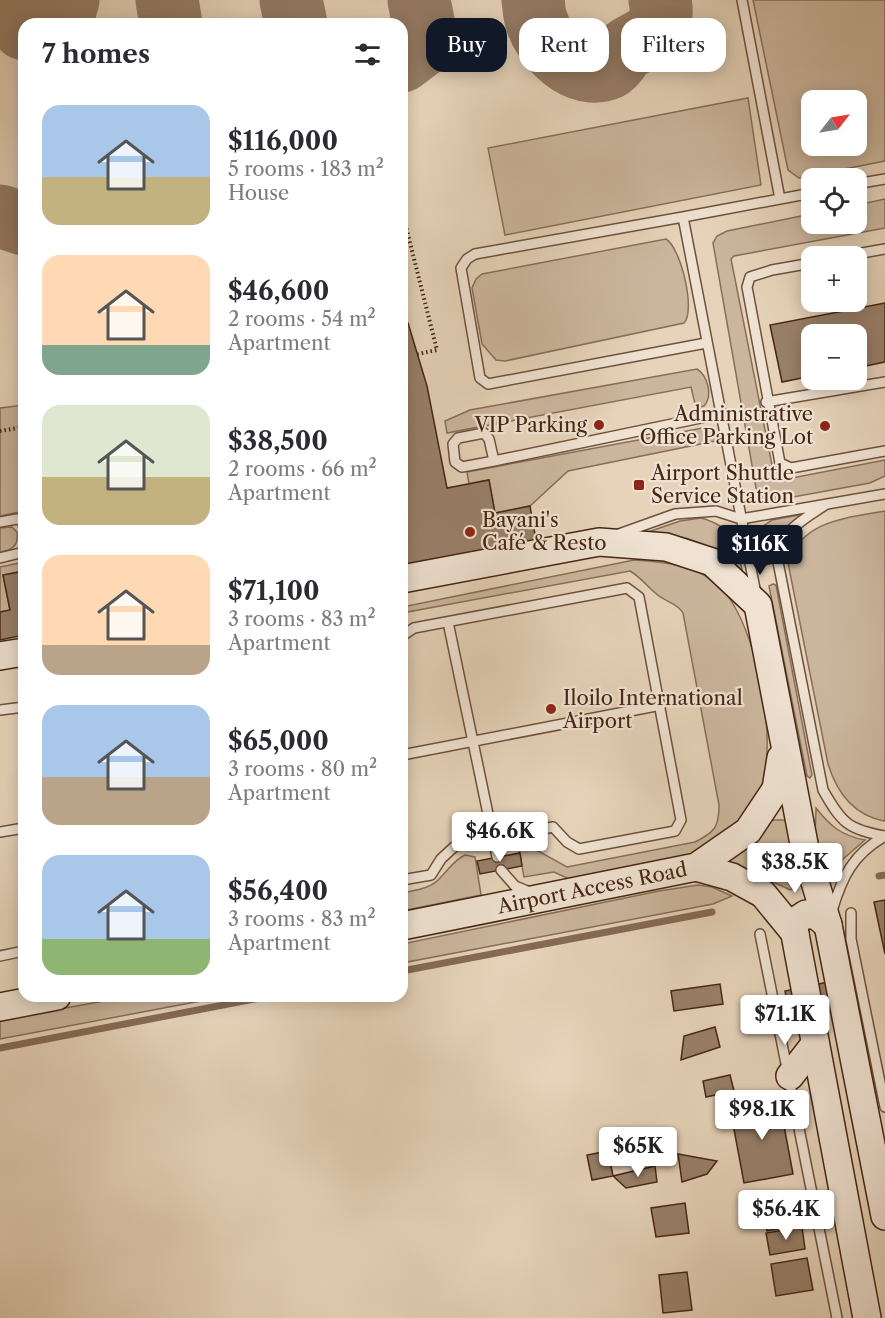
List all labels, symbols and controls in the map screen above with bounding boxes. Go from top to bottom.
chip: Buy [426,18,507,72]
chip: Rent [519,18,609,72]
chip: Filters [621,18,726,72]
text: 7 homes [42,38,150,70]
icon: filters [351,38,384,71]
north arrow [801,90,867,156]
map controls [801,90,867,390]
text: $116,000 [228,125,338,157]
icon: home [90,129,162,201]
text: 5 rooms · 183 m² [228,157,384,181]
button: locate [801,168,867,234]
text: House [228,181,289,205]
button: + [801,246,867,312]
text: $46,600 [228,275,329,307]
icon: home [90,279,162,351]
text: 2 rooms · 54 m² [228,307,376,331]
button: − [801,324,867,390]
text: Apartment [228,331,331,355]
place label: Administrative Office Parking Lot [640,402,813,449]
place label: VIP Parking [473,413,587,437]
marker: VIP Parking [592,418,606,432]
marker: Administrative Office Parking Lot [818,419,832,433]
text: $38,500 [228,425,328,457]
icon: home [90,429,162,501]
text: 2 rooms · 66 m² [228,457,377,481]
place label: Airport Shuttle Service Station [650,461,795,508]
marker: Airport Shuttle Service Station [632,478,646,492]
text: Apartment [228,481,331,505]
place label: Bayani's Café & Resto [482,508,607,555]
marker: Bayani's Café & Resto [463,525,477,539]
pin: $116K [718,525,802,576]
text: $116K [731,532,789,556]
text: $71,100 [228,575,320,607]
icon: home [90,579,162,651]
text: 3 rooms · 83 m² [228,607,376,631]
text: Apartment [228,631,331,655]
place label: Iloilo International Airport [562,686,743,733]
marker: Iloilo International Airport [544,702,558,716]
text: $65,000 [228,725,329,757]
icon: home [90,729,162,801]
text: 3 rooms · 80 m² [228,757,377,781]
text: Apartment [228,781,331,805]
pin: $46.6K [451,812,549,863]
text: $46.6K [466,819,534,843]
pin: $38.5K [746,843,844,894]
text: $38.5K [761,850,829,874]
street label: Airport Access Road [494,857,689,919]
text: $56,400 [228,875,328,907]
icon: home [90,879,162,951]
text: 3 rooms · 83 m² [228,907,376,931]
text: Apartment [228,931,331,955]
pin: $71.1K [736,995,834,1046]
text: $71.1K [754,1002,816,1026]
pin: $98.1K [713,1090,811,1141]
text: $98.1K [729,1097,795,1121]
pin: $65K [602,1127,674,1178]
text: $65K [613,1134,663,1158]
pin: $56.4K [737,1190,835,1241]
text: $56.4K [752,1197,820,1221]

